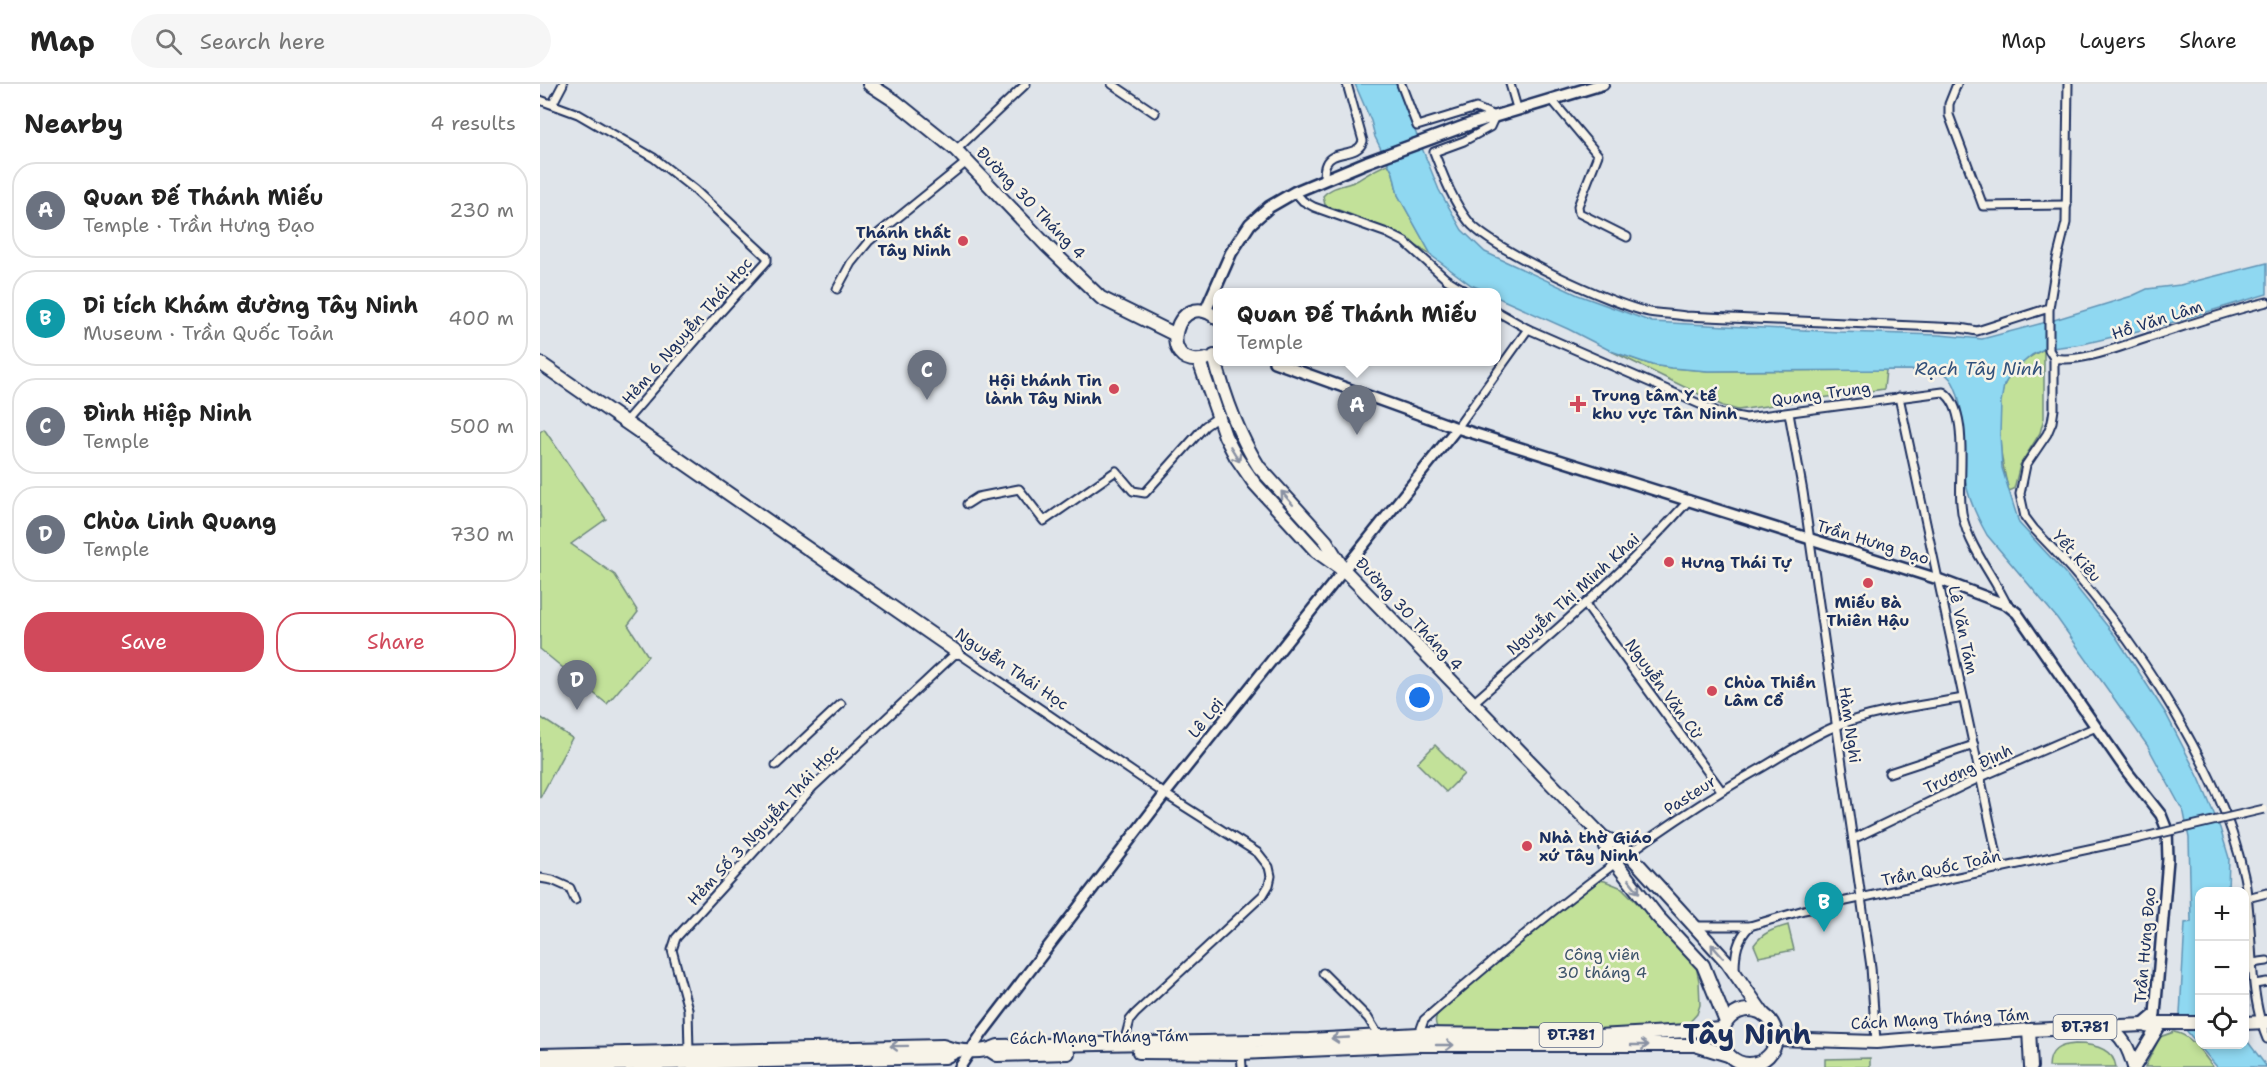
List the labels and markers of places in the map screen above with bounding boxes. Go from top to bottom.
place label: Thánh thất Tây Ninh [856,222,951,261]
marker: Thánh thất Tây Ninh [956,234,970,248]
pin: C [908,350,946,400]
place label: Hội thánh Tin lành Tây Ninh [985,370,1102,409]
marker: Hội thánh Tin lành Tây Ninh [1107,382,1121,396]
place label: Trung tâm Y tế khu vực Tân Ninh [1592,385,1738,424]
pin: A [1338,386,1376,435]
marker: Trung tâm Y tế khu vực Tân Ninh [1569,395,1587,413]
place label: Hưng Thái Tự [1681,552,1792,573]
marker: Hưng Thái Tự [1662,555,1676,569]
marker: Miếu Bà Thiên Hậu [1861,576,1875,590]
place label: Miếu Bà Thiên Hậu [1826,592,1910,631]
pin: D [558,660,597,710]
place label: Chùa Thiền Lâm Cổ [1724,672,1816,711]
marker: Chùa Thiền Lâm Cổ [1705,684,1719,698]
place label: Nhà thờ Giáo xứ Tây Ninh [1539,827,1652,866]
marker: Nhà thờ Giáo xứ Tây Ninh [1520,839,1534,853]
pin: B [1804,882,1844,932]

